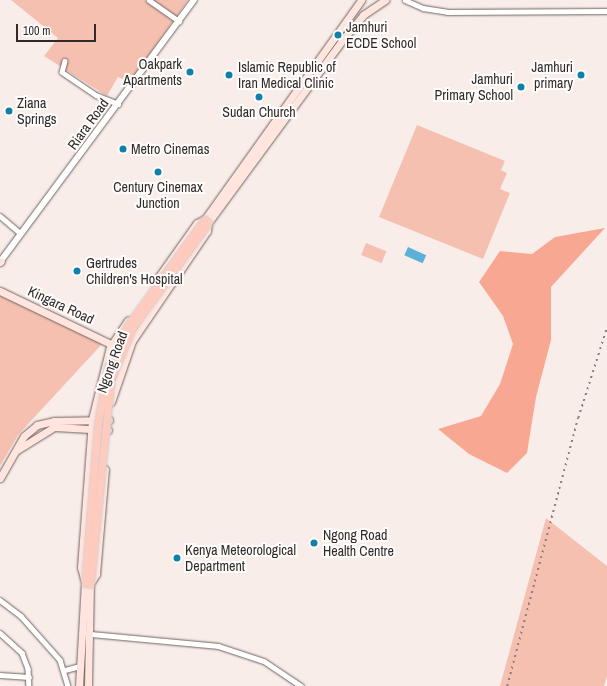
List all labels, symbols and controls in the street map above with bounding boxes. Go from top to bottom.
scale bar [18,16,98,42]
place label: Jamhuri ECDE School [346,19,416,52]
text: 100 m [23,23,50,39]
marker: Jamhuri ECDE School [333,30,343,40]
place label: Oakpark Apartments [123,56,182,88]
place label: Islamic Republic of Iran Medical Clinic [238,59,336,92]
place label: Jamhuri primary [532,59,573,92]
marker: Oakpark Apartments [185,67,195,77]
marker: Islamic Republic of Iran Medical Clinic [223,69,235,81]
marker: Jamhuri primary [576,70,586,80]
place label: Jamhuri Primary School [435,71,513,104]
marker: Jamhuri Primary School [516,82,526,92]
marker: Sudan Church [254,92,264,102]
place label: Ziana Springs [17,95,57,128]
street label: Riara Road [64,95,112,153]
place label: Sudan Church [222,104,296,120]
marker: Ziana Springs [4,106,14,116]
place label: Metro Cinemas [131,141,209,157]
marker: Metro Cinemas [118,144,128,154]
marker: Century Cinemax Junction [153,167,163,177]
place label: Century Cinemax Junction [113,179,203,212]
place label: Gertrudes Children's Hospital [86,255,183,288]
marker: Gertrudes Children's Hospital [71,265,83,277]
street label: Kingara Road [25,282,97,328]
street label: Ngong Road [93,329,131,395]
place label: Ngong Road Health Centre [323,527,394,560]
marker: Ngong Road Health Centre [308,537,320,549]
place label: Kenya Meteorological Department [185,542,296,574]
marker: Kenya Meteorological Department [172,553,182,563]

